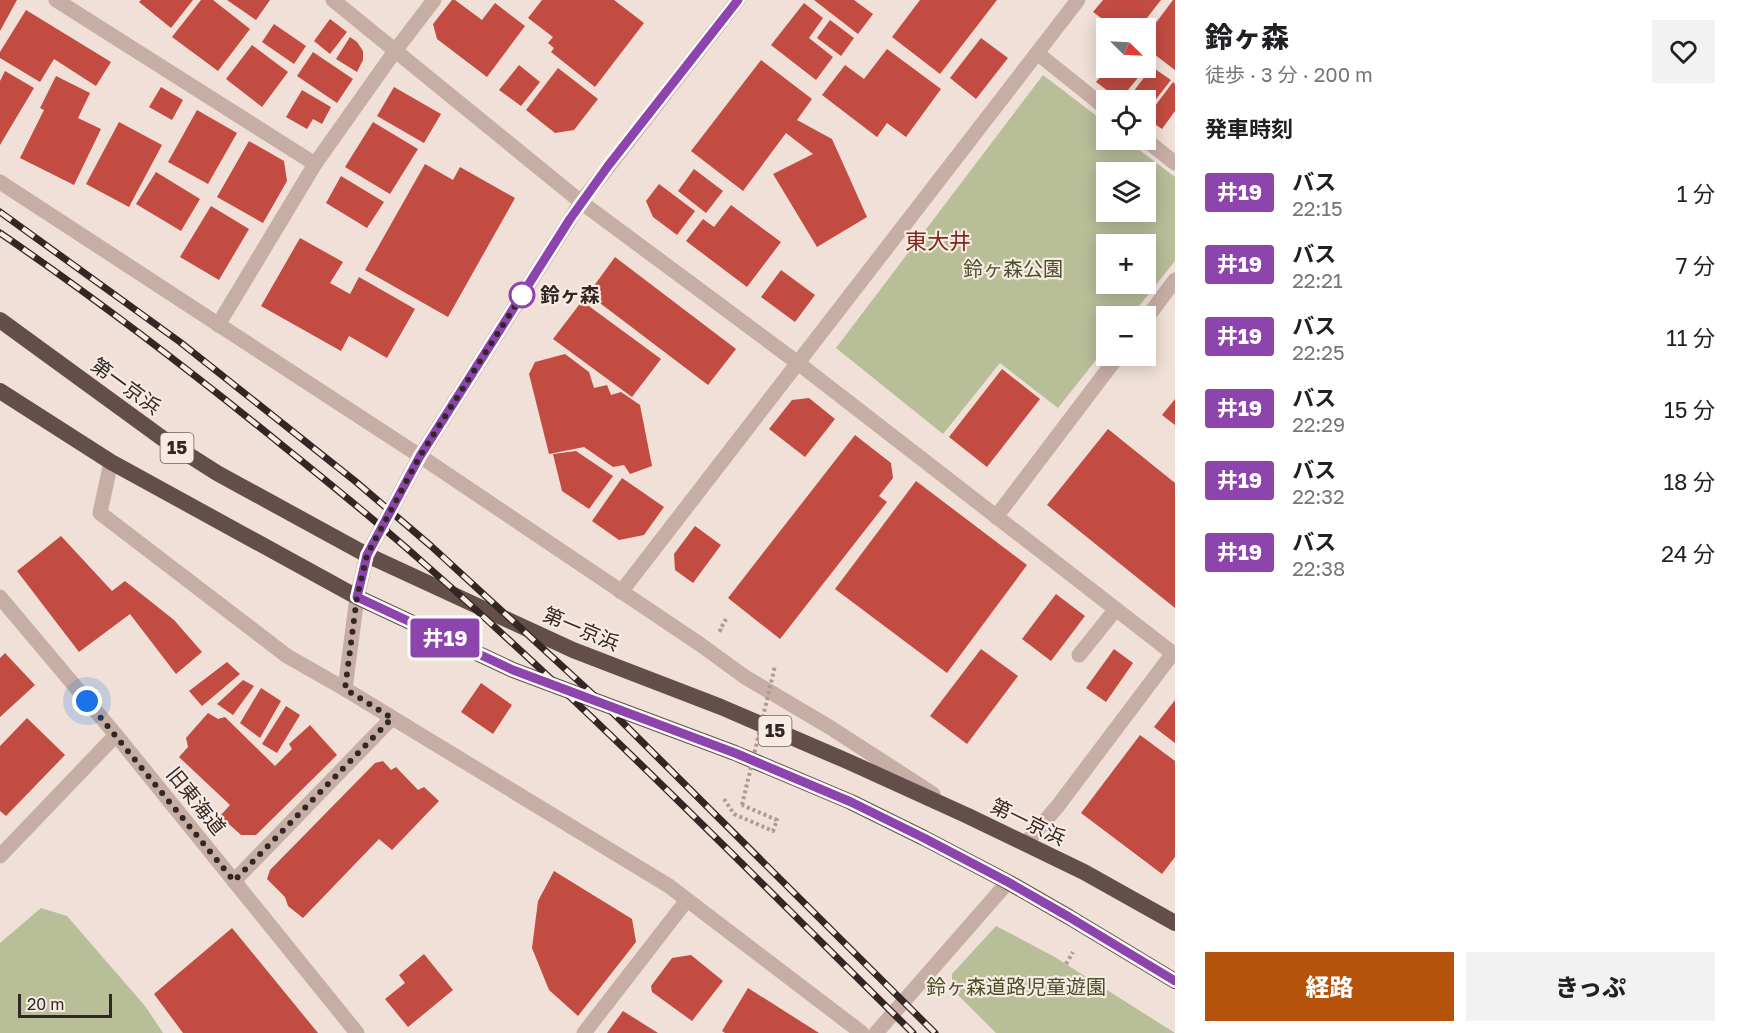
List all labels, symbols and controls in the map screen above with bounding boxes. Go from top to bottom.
north arrow [1096,18,1156,78]
map controls [1096,18,1156,366]
text: 鈴ヶ森 [1205,20,1289,53]
button: heart [1652,20,1715,83]
text: 徒歩 · 3 分 · 200 m [1205,62,1373,86]
button: locate [1096,90,1156,150]
text: 発車時刻 [1205,115,1293,142]
button: layers [1096,162,1156,222]
text: バス [1292,168,1336,195]
text: 井19 [1217,179,1262,205]
text: 1 分 [1677,180,1715,207]
text: 22:15 [1292,196,1343,220]
district label: 東大井 [905,227,971,254]
button: + [1096,234,1156,294]
text: バス [1292,240,1336,267]
text: 井19 [1217,251,1262,277]
text: 7 分 [1676,252,1715,279]
park label: 鈴ヶ森公園 [963,256,1063,280]
text: 22:21 [1292,268,1343,292]
marker: 鈴ヶ森 [509,282,535,308]
place label: 鈴ヶ森 [540,282,600,306]
button: − [1096,306,1156,366]
text: バス [1292,312,1336,339]
text: 井19 [1217,323,1262,349]
text: 11 分 [1666,324,1715,351]
text: 22:25 [1292,340,1345,364]
street label: 第一京浜 [87,352,166,418]
text: バス [1292,384,1336,411]
text: 井19 [1217,395,1262,421]
text: 15 分 [1664,396,1715,423]
text: 22:29 [1292,412,1345,436]
road number: 15 [160,433,194,463]
text: バス [1292,456,1336,483]
text: 井19 [1217,467,1262,493]
text: 18 分 [1663,468,1715,495]
text: 22:32 [1292,484,1345,508]
text: バス [1292,528,1336,555]
text: 井19 [1217,539,1262,565]
text: 24 分 [1661,540,1715,567]
text: 22:38 [1292,556,1345,580]
street label: 第一京浜 [540,601,623,655]
line badge: 井19 [410,618,480,658]
text: 井19 [422,625,468,651]
your location [72,686,102,716]
road number: 15 [758,716,792,746]
street label: 旧東海道 [162,762,231,839]
street label: 第一京浜 [987,793,1070,849]
button: 経路 [1205,952,1454,1021]
button: きっぷ [1466,952,1715,1021]
park label: 鈴ヶ森道路児童遊園 [926,974,1106,998]
scale bar [18,991,112,1018]
text: 20 m [27,994,64,1014]

